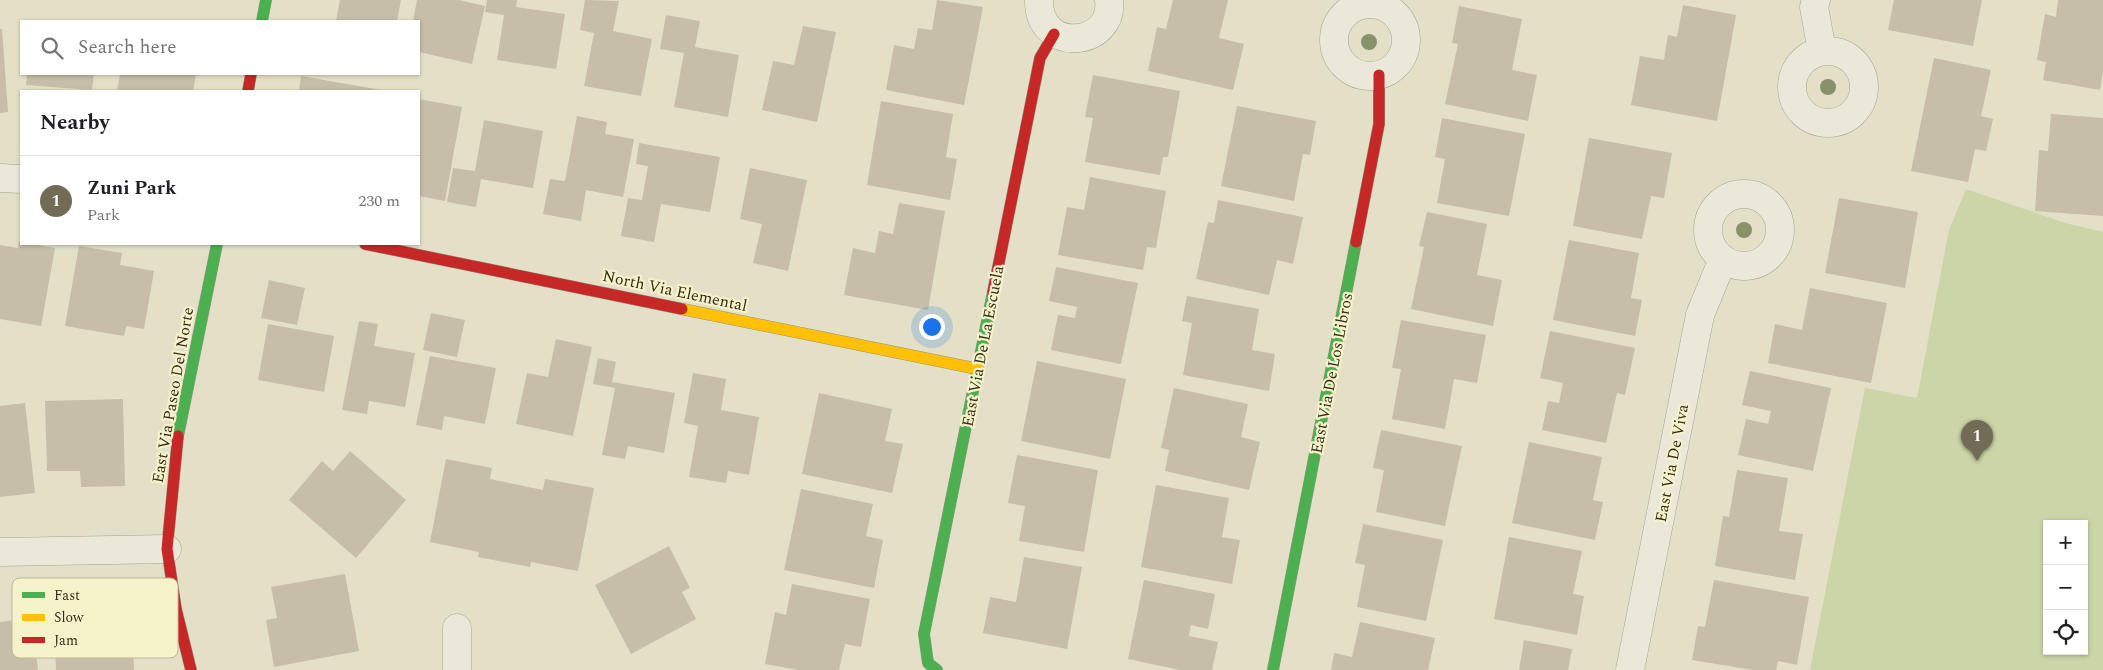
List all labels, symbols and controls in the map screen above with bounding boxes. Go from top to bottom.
search box [20,20,420,75]
text: Search here [78,33,177,62]
icon: search [38,34,66,62]
text: Nearby [40,107,110,139]
text: Zuni Park [87,174,176,203]
text: 1 [52,189,60,213]
text: 230 m [358,189,400,213]
text: Park [87,203,120,227]
street label: East Via De La Escuela [956,263,1010,429]
street label: North Via Elemental [600,264,749,318]
street label: East Via De Los Libros [1305,291,1359,456]
street label: East Via Paseo Del Norte [146,305,200,485]
your location [919,314,945,340]
street label: East Via De Viva [1649,402,1695,524]
pin: 1 [1961,420,1993,461]
map controls [2043,520,2088,655]
button: + [2043,520,2088,565]
button: − [2043,565,2088,610]
legend [12,578,178,658]
text: Fast [54,585,80,606]
text: Slow [54,607,84,628]
button: locate [2043,610,2088,655]
text: Jam [54,630,78,651]

